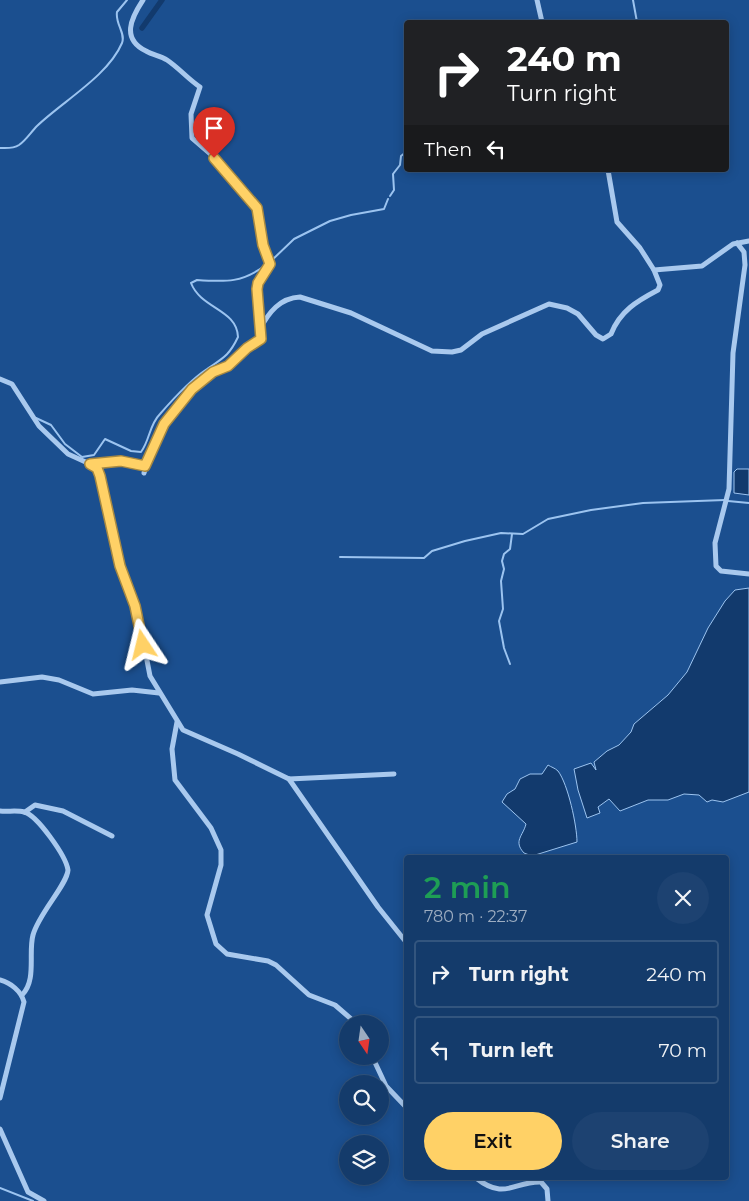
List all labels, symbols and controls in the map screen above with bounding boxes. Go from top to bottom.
text: 240 m [507,37,622,80]
icon: right [424,40,489,105]
text: Turn right [507,80,617,107]
pin [193,107,235,158]
icon: arrive [200,114,228,142]
icon: left [482,135,510,163]
text: Then [424,138,472,161]
position arrow [116,618,168,670]
text: 2 min [424,869,511,906]
button: close [657,872,709,924]
text: 780 m · 22:37 [424,907,527,926]
icon: right [426,960,454,988]
text: Turn right [469,963,569,986]
text: 240 m [646,963,707,986]
north arrow [339,1015,389,1065]
map controls [339,1015,389,1185]
icon: left [426,1036,454,1064]
text: Turn left [469,1039,554,1062]
text: 70 m [658,1039,707,1062]
button: search [339,1075,389,1125]
button: Exit [424,1112,562,1170]
button: Share [572,1112,709,1170]
button: layers [339,1135,389,1185]

